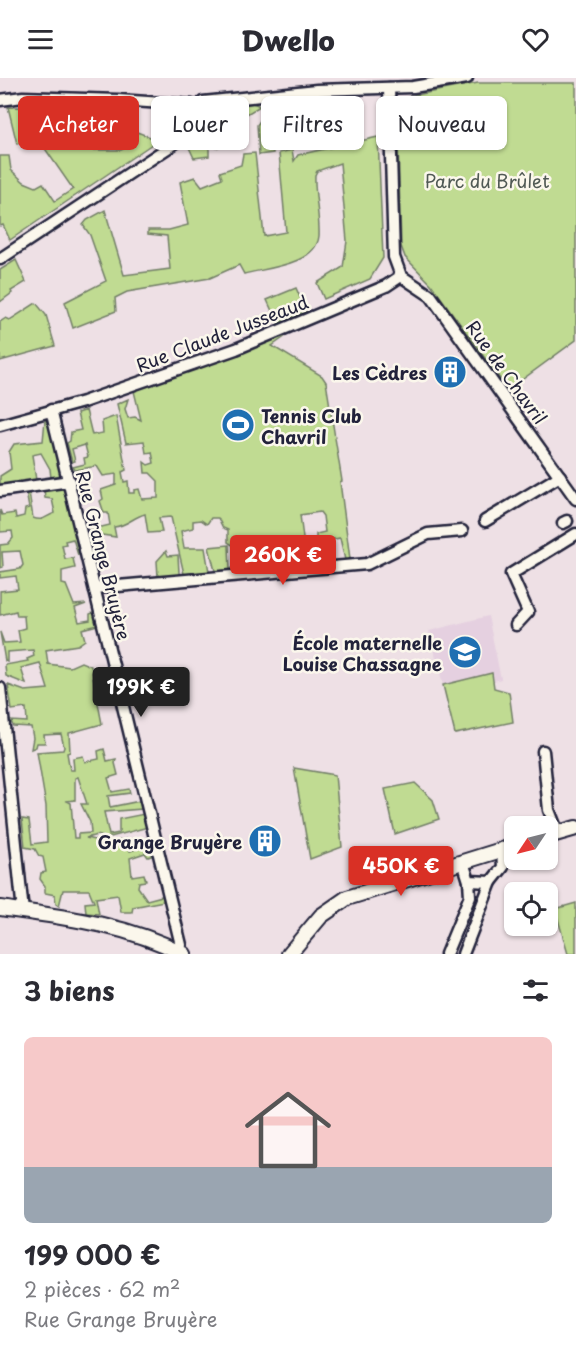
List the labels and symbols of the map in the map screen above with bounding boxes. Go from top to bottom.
park label: Parc du Brûlet [424,167,550,194]
street label: Rue Claude Jusseaud [132,288,312,378]
street label: Rue de Chavril [460,314,554,430]
building icon: Les Cèdres [432,354,468,390]
place label: Les Cèdres [332,359,427,386]
place label: Tennis Club Chavril [261,402,362,450]
sports icon: Tennis Club Chavril [220,407,256,443]
street label: Rue Grange Bruyère [70,467,138,643]
pin: 260K € [234,535,332,586]
place label: École maternelle Louise Chassagne [283,629,442,677]
school or university icon: École maternelle Louise Chassagne [447,634,483,670]
pin: 199K € [92,667,190,718]
north arrow [504,816,558,870]
building icon: Grange Bruyère [247,823,283,859]
place label: Grange Bruyère [97,828,242,855]
pin: 450K € [352,846,450,897]

